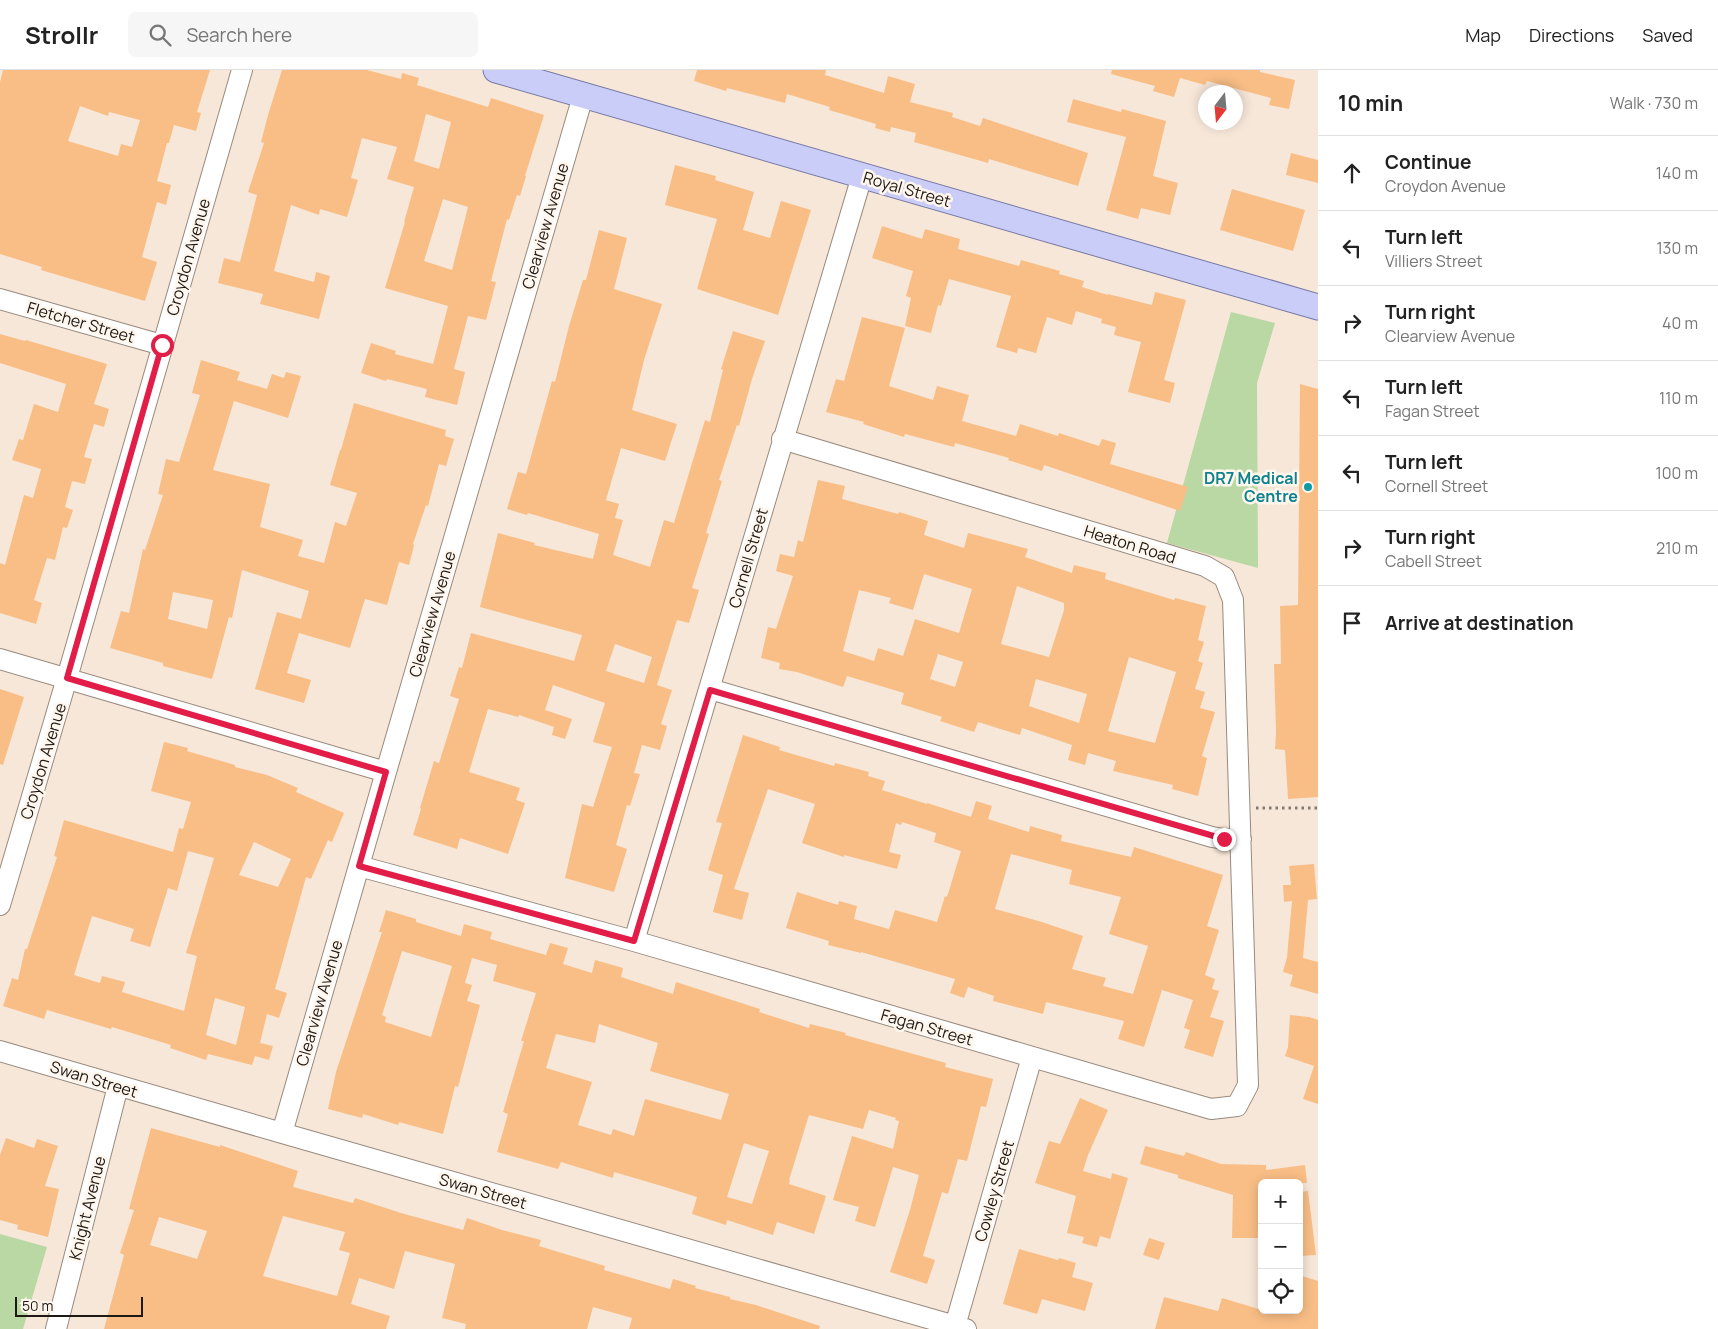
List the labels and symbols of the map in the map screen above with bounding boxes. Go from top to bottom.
north arrow [1198,85,1243,130]
street label: Clearview Avenue [516,160,574,292]
street label: Royal Street [861,166,953,212]
street label: Croydon Avenue [161,196,215,318]
street label: Fletcher Street [25,296,137,348]
route start [151,334,174,357]
place label: DR7 Medical Centre [1204,467,1298,507]
marker: DR7 Medical Centre [1302,481,1314,493]
street label: Cornell Street [723,505,773,611]
street label: Heaton Road [1081,520,1179,568]
street label: Clearview Avenue [403,548,461,680]
street label: Croydon Avenue [15,700,71,822]
route end [1213,828,1236,851]
street label: Clearview Avenue [290,937,348,1069]
street label: Fagan Street [878,1003,976,1051]
street label: Swan Street [48,1055,140,1103]
street label: Cowley Street [969,1138,1019,1244]
street label: Knight Avenue [63,1154,111,1262]
street label: Swan Street [437,1168,529,1214]
scale bar [15,1294,142,1317]

